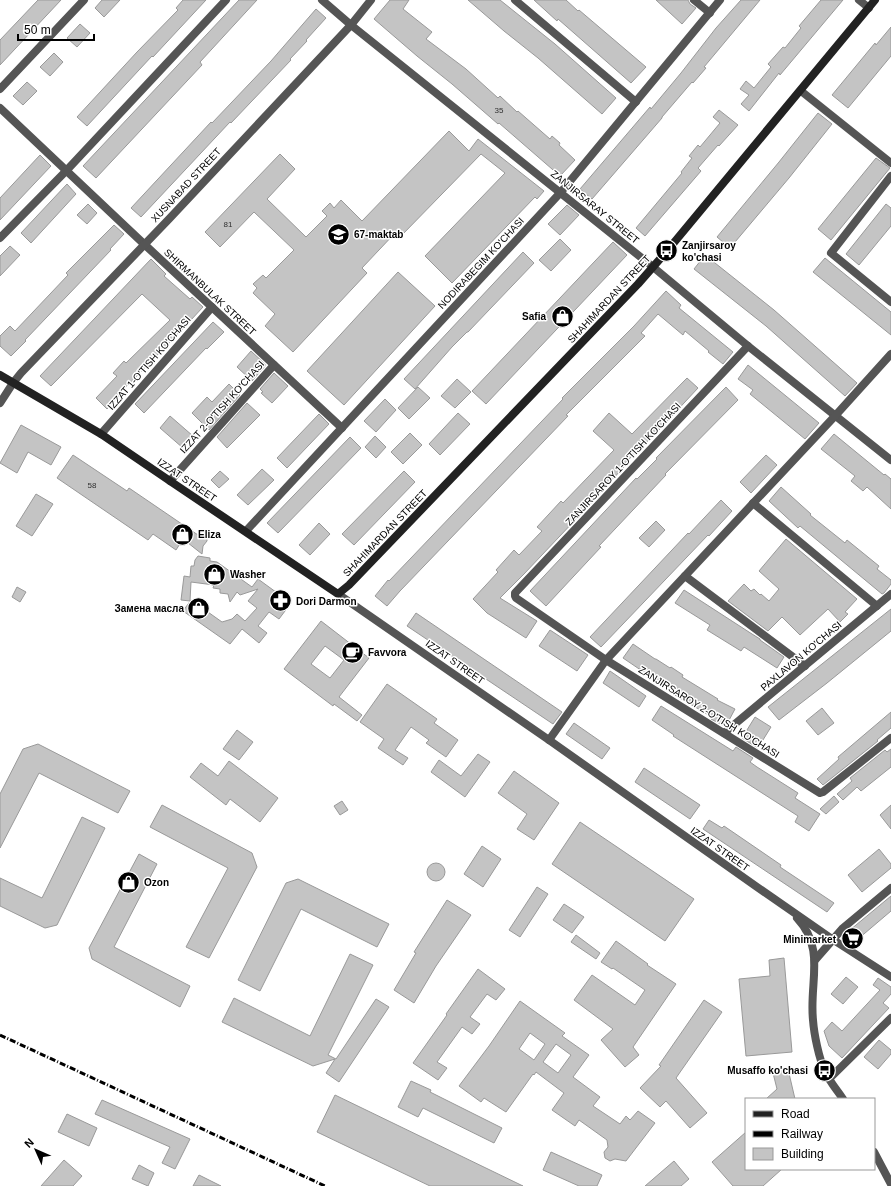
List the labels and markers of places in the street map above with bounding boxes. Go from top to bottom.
school or university icon: 67-maktab [326,221,352,247]
place label: 67-maktab [354,229,403,240]
bus stop icon: Zanjirsaroy ko'chasi [654,238,680,264]
place label: Zanjirsaroy ko'chasi [682,240,736,263]
shop icon: Safia [549,303,575,329]
place label: Safia [522,311,546,322]
shop icon: Eliza [170,521,196,547]
place label: Eliza [198,529,221,540]
shop icon: Washer [202,561,228,587]
place label: Washer [230,569,266,580]
pharmacy icon: Dori Darmon [268,588,294,614]
shop icon: Замена масла [186,595,212,621]
place label: Dori Darmon [296,596,357,607]
place label: Замена масла [115,603,184,614]
cafe icon: Favvora [340,639,366,665]
place label: Favvora [368,647,407,658]
shop icon: Ozon [116,869,142,895]
place label: Ozon [144,877,169,888]
supermarket icon: Minimarket [839,926,865,952]
place label: Minimarket [783,934,837,945]
bus stop icon: Musaffo ko'chasi [811,1057,837,1083]
place label: Musaffo ko'chasi [727,1065,808,1076]

